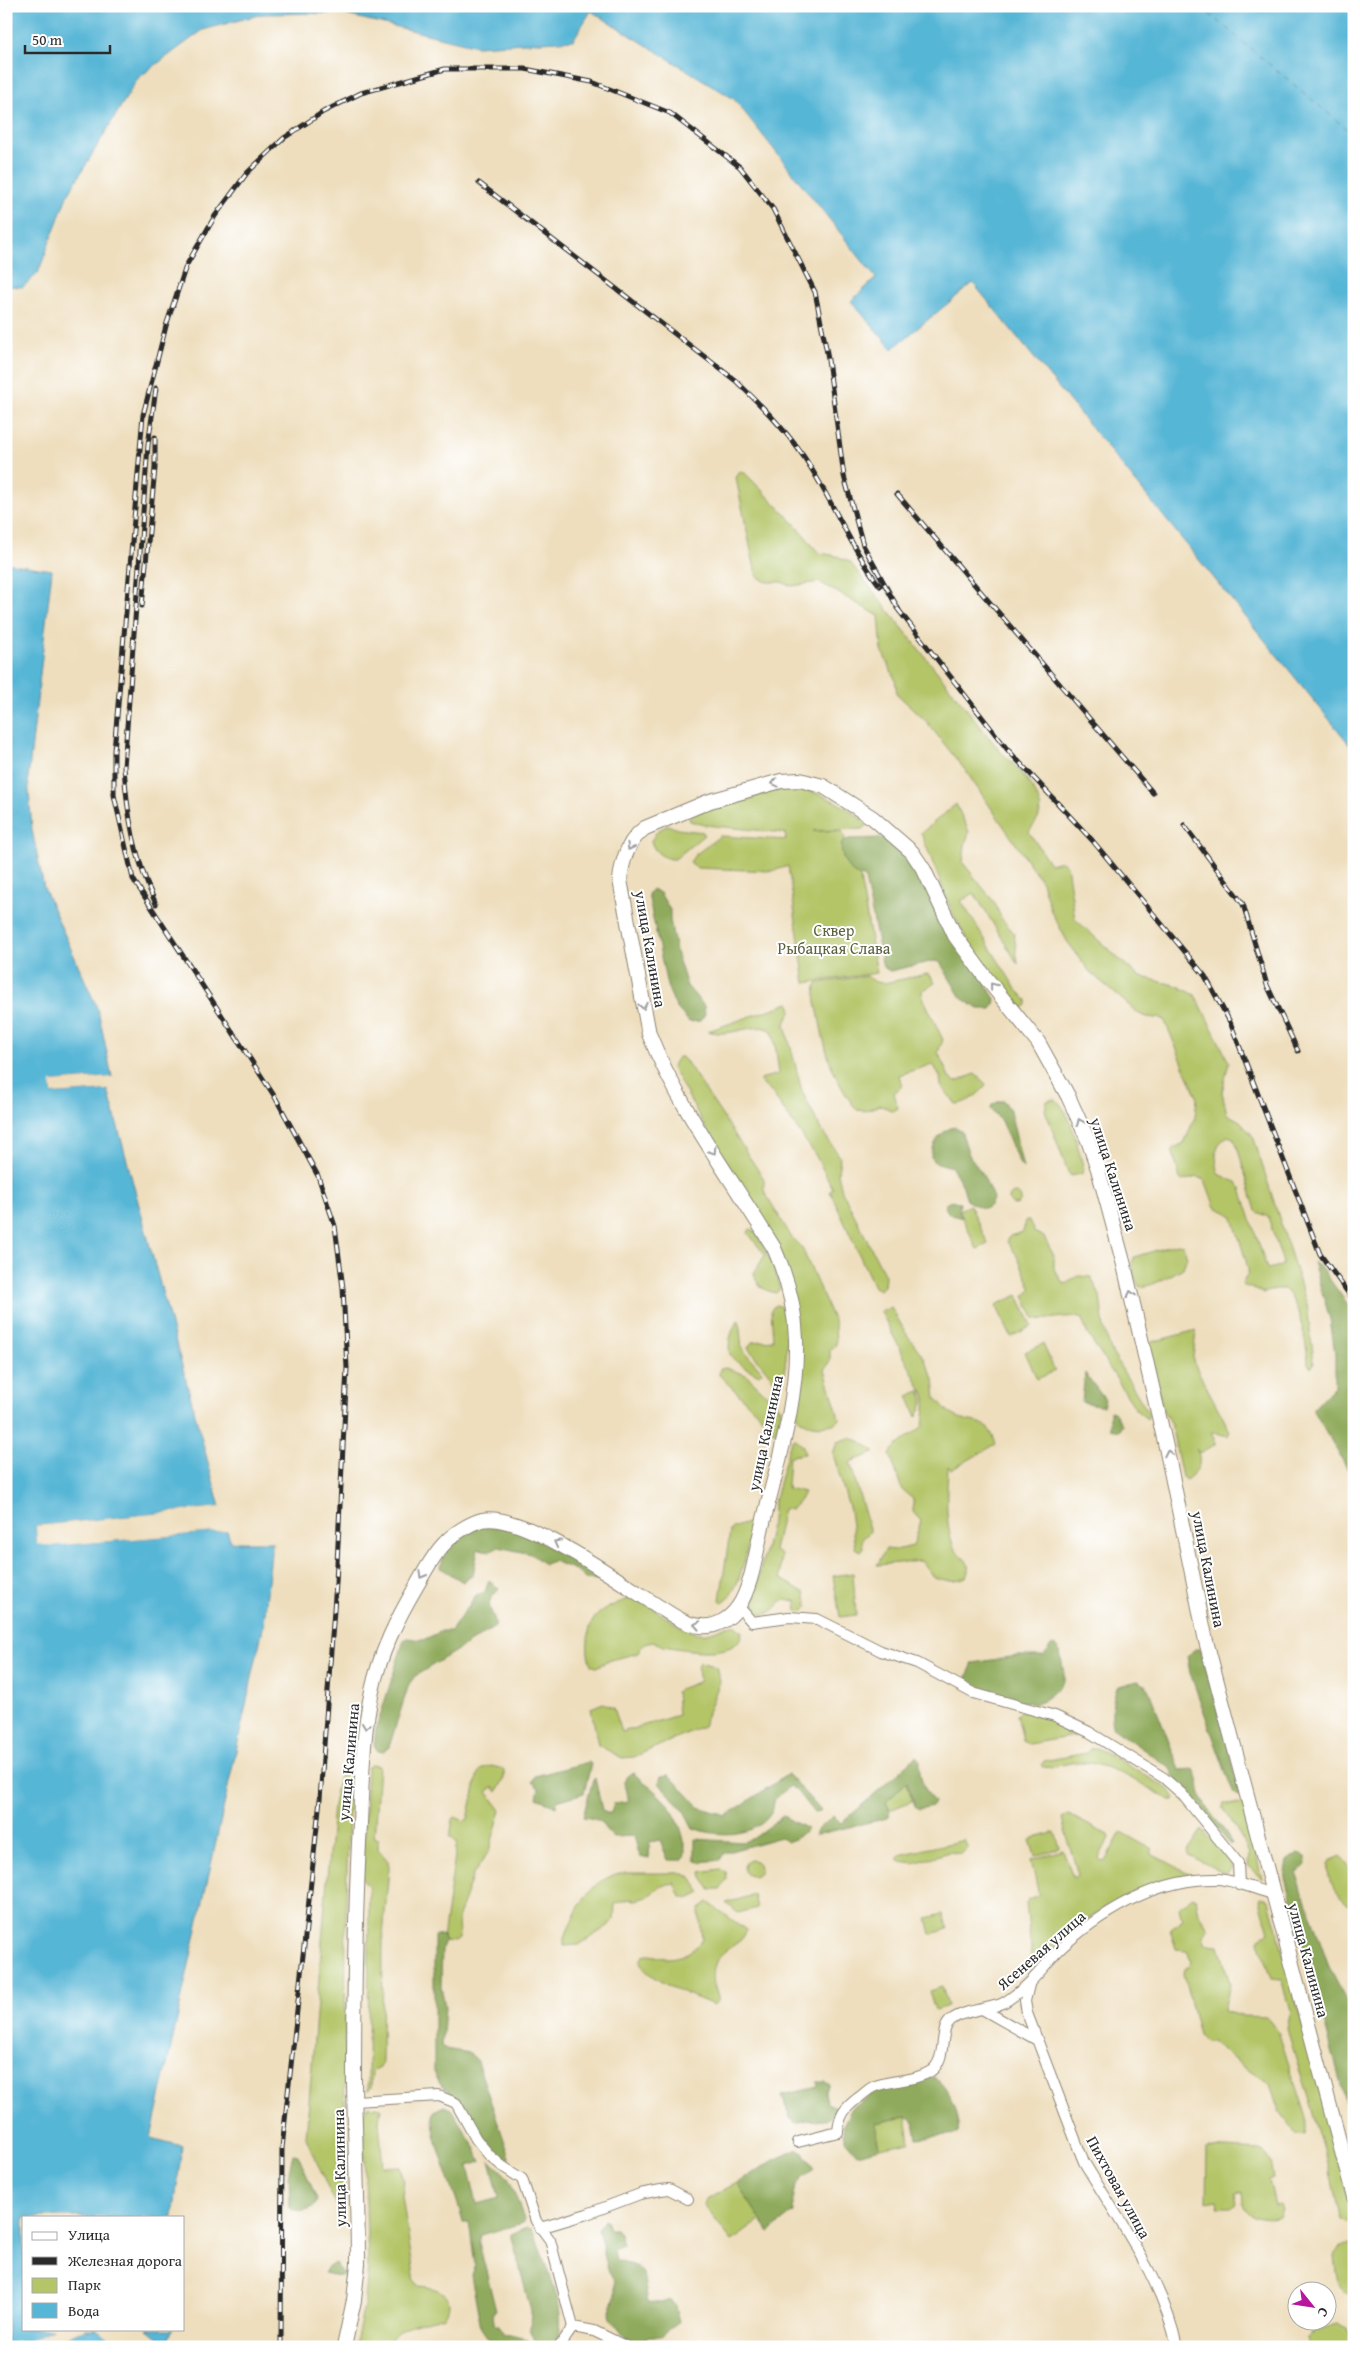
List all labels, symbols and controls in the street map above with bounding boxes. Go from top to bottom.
scale bar [25,22,110,54]
text: 50 m [32,29,63,50]
one-way arrow [770,777,779,788]
one-way arrow [626,842,636,851]
street label: улица Калинина [629,888,673,1010]
park label: Сквер Рыбацкая Слава [778,918,891,960]
one-way arrow [989,983,998,992]
one-way arrow [637,1001,648,1010]
street label: улица Калинина [1084,1113,1144,1234]
one-way arrow [1076,1118,1087,1127]
one-way arrow [706,1146,716,1155]
one-way arrow [1126,1290,1137,1299]
street label: улица Калинина [741,1372,789,1494]
one-way arrow [1163,1448,1174,1457]
street label: улица Калинина [1186,1508,1232,1630]
one-way arrow [553,1539,562,1549]
one-way arrow [419,1570,429,1579]
one-way arrow [692,1620,701,1631]
street label: улица Калинина [331,1702,365,1823]
one-way arrow [361,1722,372,1730]
street label: улица Калинина [1282,1899,1336,2021]
street label: Ясеневая улица [990,1904,1091,1996]
street label: улица Калинина [326,2108,352,2228]
street label: Пихтовая улица [1081,2131,1157,2243]
legend [22,2216,185,2330]
text: Улица [68,2224,111,2245]
text: Железная дорога [67,2250,183,2271]
text: Парк [68,2274,101,2295]
north arrow [1288,2280,1338,2330]
text: Вода [68,2300,100,2321]
text: С [1313,2304,1334,2321]

